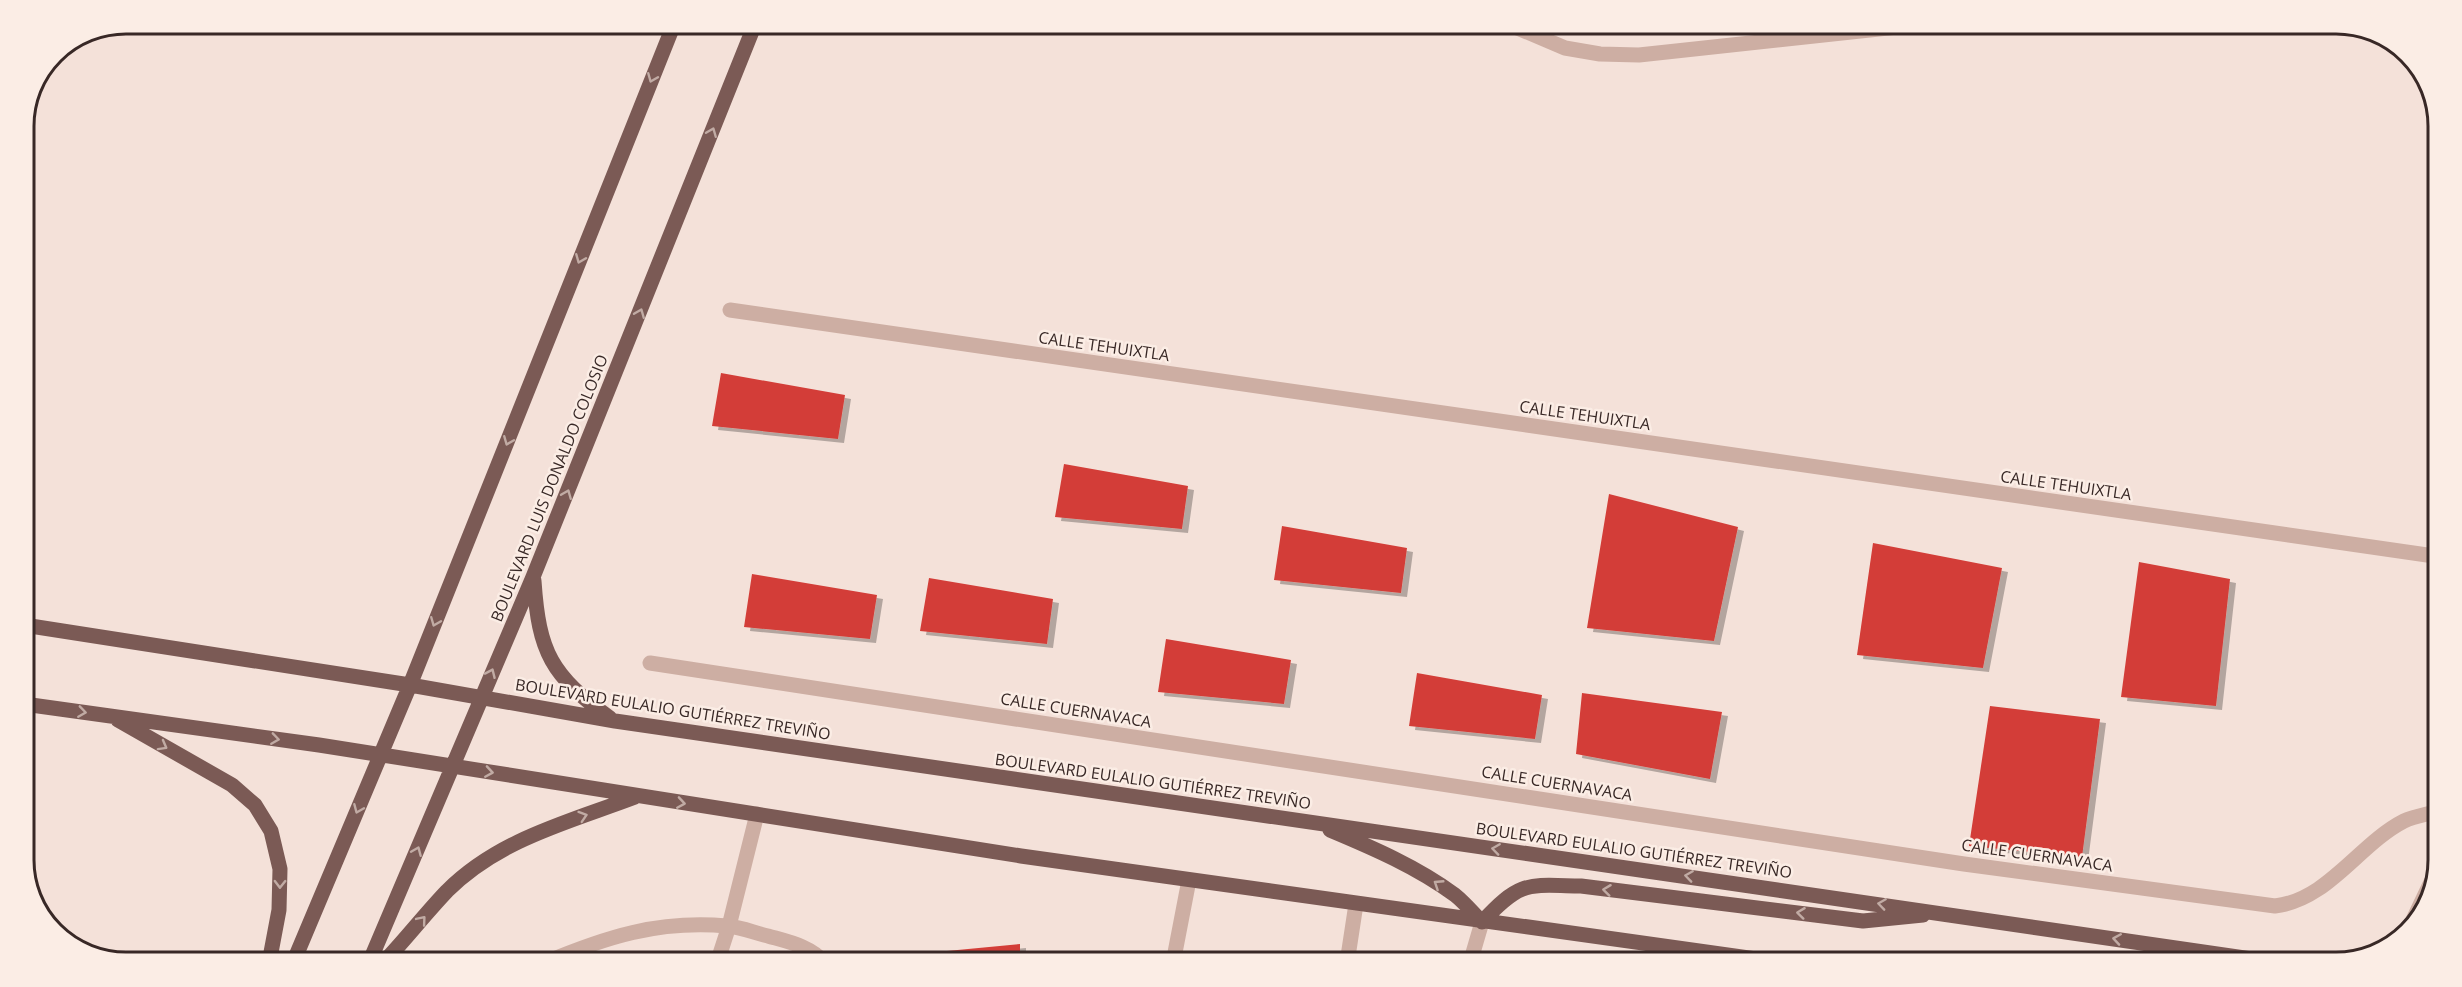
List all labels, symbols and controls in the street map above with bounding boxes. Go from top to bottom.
one-way arrow [647,72,659,83]
one-way arrow [705,127,717,138]
one-way arrow [575,253,587,264]
one-way arrow [633,308,645,319]
street label: CALLE TEHUIXTLA [1037,326,1172,366]
street label: BOULEVARD LUIS DONALDO COLOSIO [485,351,613,625]
street label: CALLE TEHUIXTLA [1518,395,1653,435]
one-way arrow [503,434,515,445]
street label: CALLE TEHUIXTLA [1999,465,2134,505]
one-way arrow [560,489,572,500]
one-way arrow [430,616,443,627]
one-way arrow [484,669,496,680]
street label: BOULEVARD EULALIO GUTIÉRREZ TREVIÑO [514,673,832,745]
street label: CALLE CUERNAVACA [999,687,1154,733]
one-way arrow [78,706,87,718]
one-way arrow [271,732,280,744]
one-way arrow [157,739,167,751]
street label: BOULEVARD EULALIO GUTIÉRREZ TREVIÑO [994,748,1312,814]
street label: CALLE CUERNAVACA [1480,760,1635,806]
one-way arrow [483,765,493,778]
one-way arrow [676,796,686,809]
one-way arrow [353,803,365,814]
one-way arrow [577,811,588,823]
street label: BOULEVARD EULALIO GUTIÉRREZ TREVIÑO [1475,817,1793,883]
street label: CALLE CUERNAVACA [1960,833,2115,877]
one-way arrow [1492,843,1501,855]
one-way arrow [410,847,422,858]
one-way arrow [1685,871,1694,883]
one-way arrow [274,880,286,889]
one-way arrow [1433,881,1444,892]
one-way arrow [1603,884,1612,896]
one-way arrow [1878,899,1887,911]
one-way arrow [1796,907,1806,920]
one-way arrow [415,916,426,927]
one-way arrow [2112,933,2121,945]

